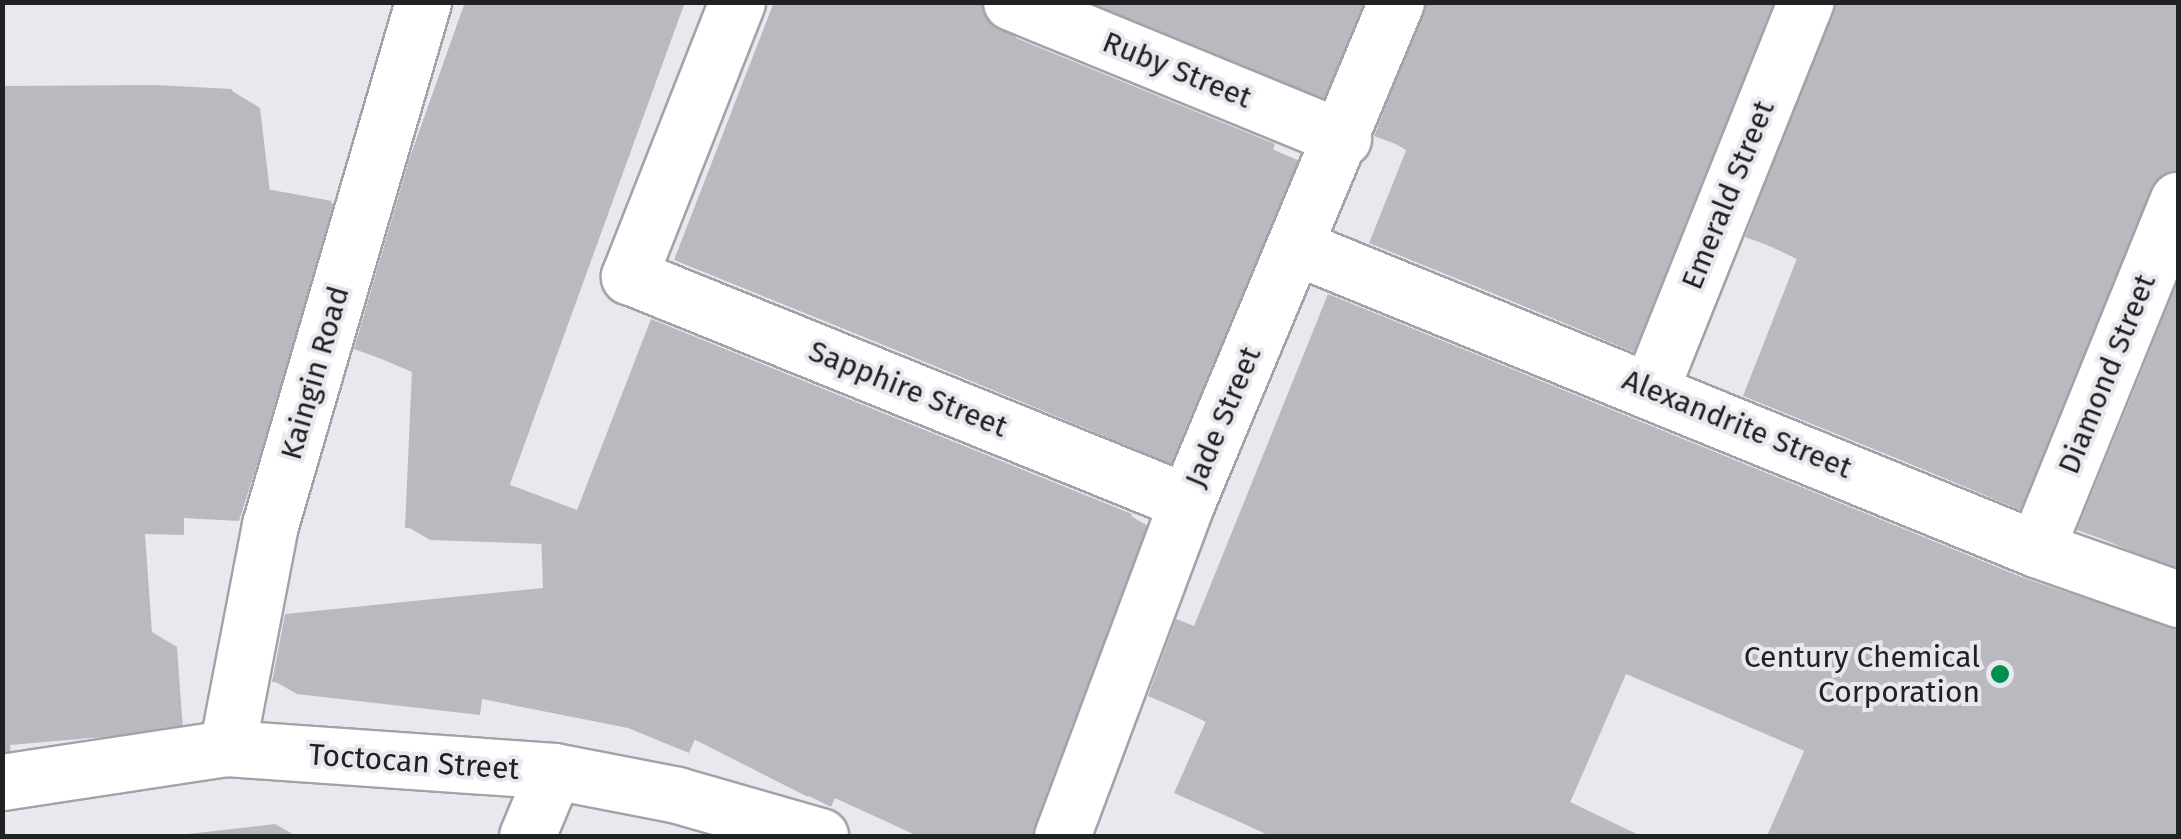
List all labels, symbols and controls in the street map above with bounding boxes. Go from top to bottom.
street label: Ruby Street [1097,24,1257,116]
street label: Emerald Street [1674,95,1782,295]
street label: Diamond Street [2051,269,2163,479]
street label: Kaingin Road [273,282,357,464]
street label: Sapphire Street [804,333,1012,445]
street label: Jade Street [1177,341,1269,493]
street label: Alexandrite Street [1617,362,1857,486]
place label: Century Chemical Corporation [1744,639,1980,710]
marker: Century Chemical Corporation [1989,663,2011,685]
street label: Toctocan Street [308,737,520,787]

